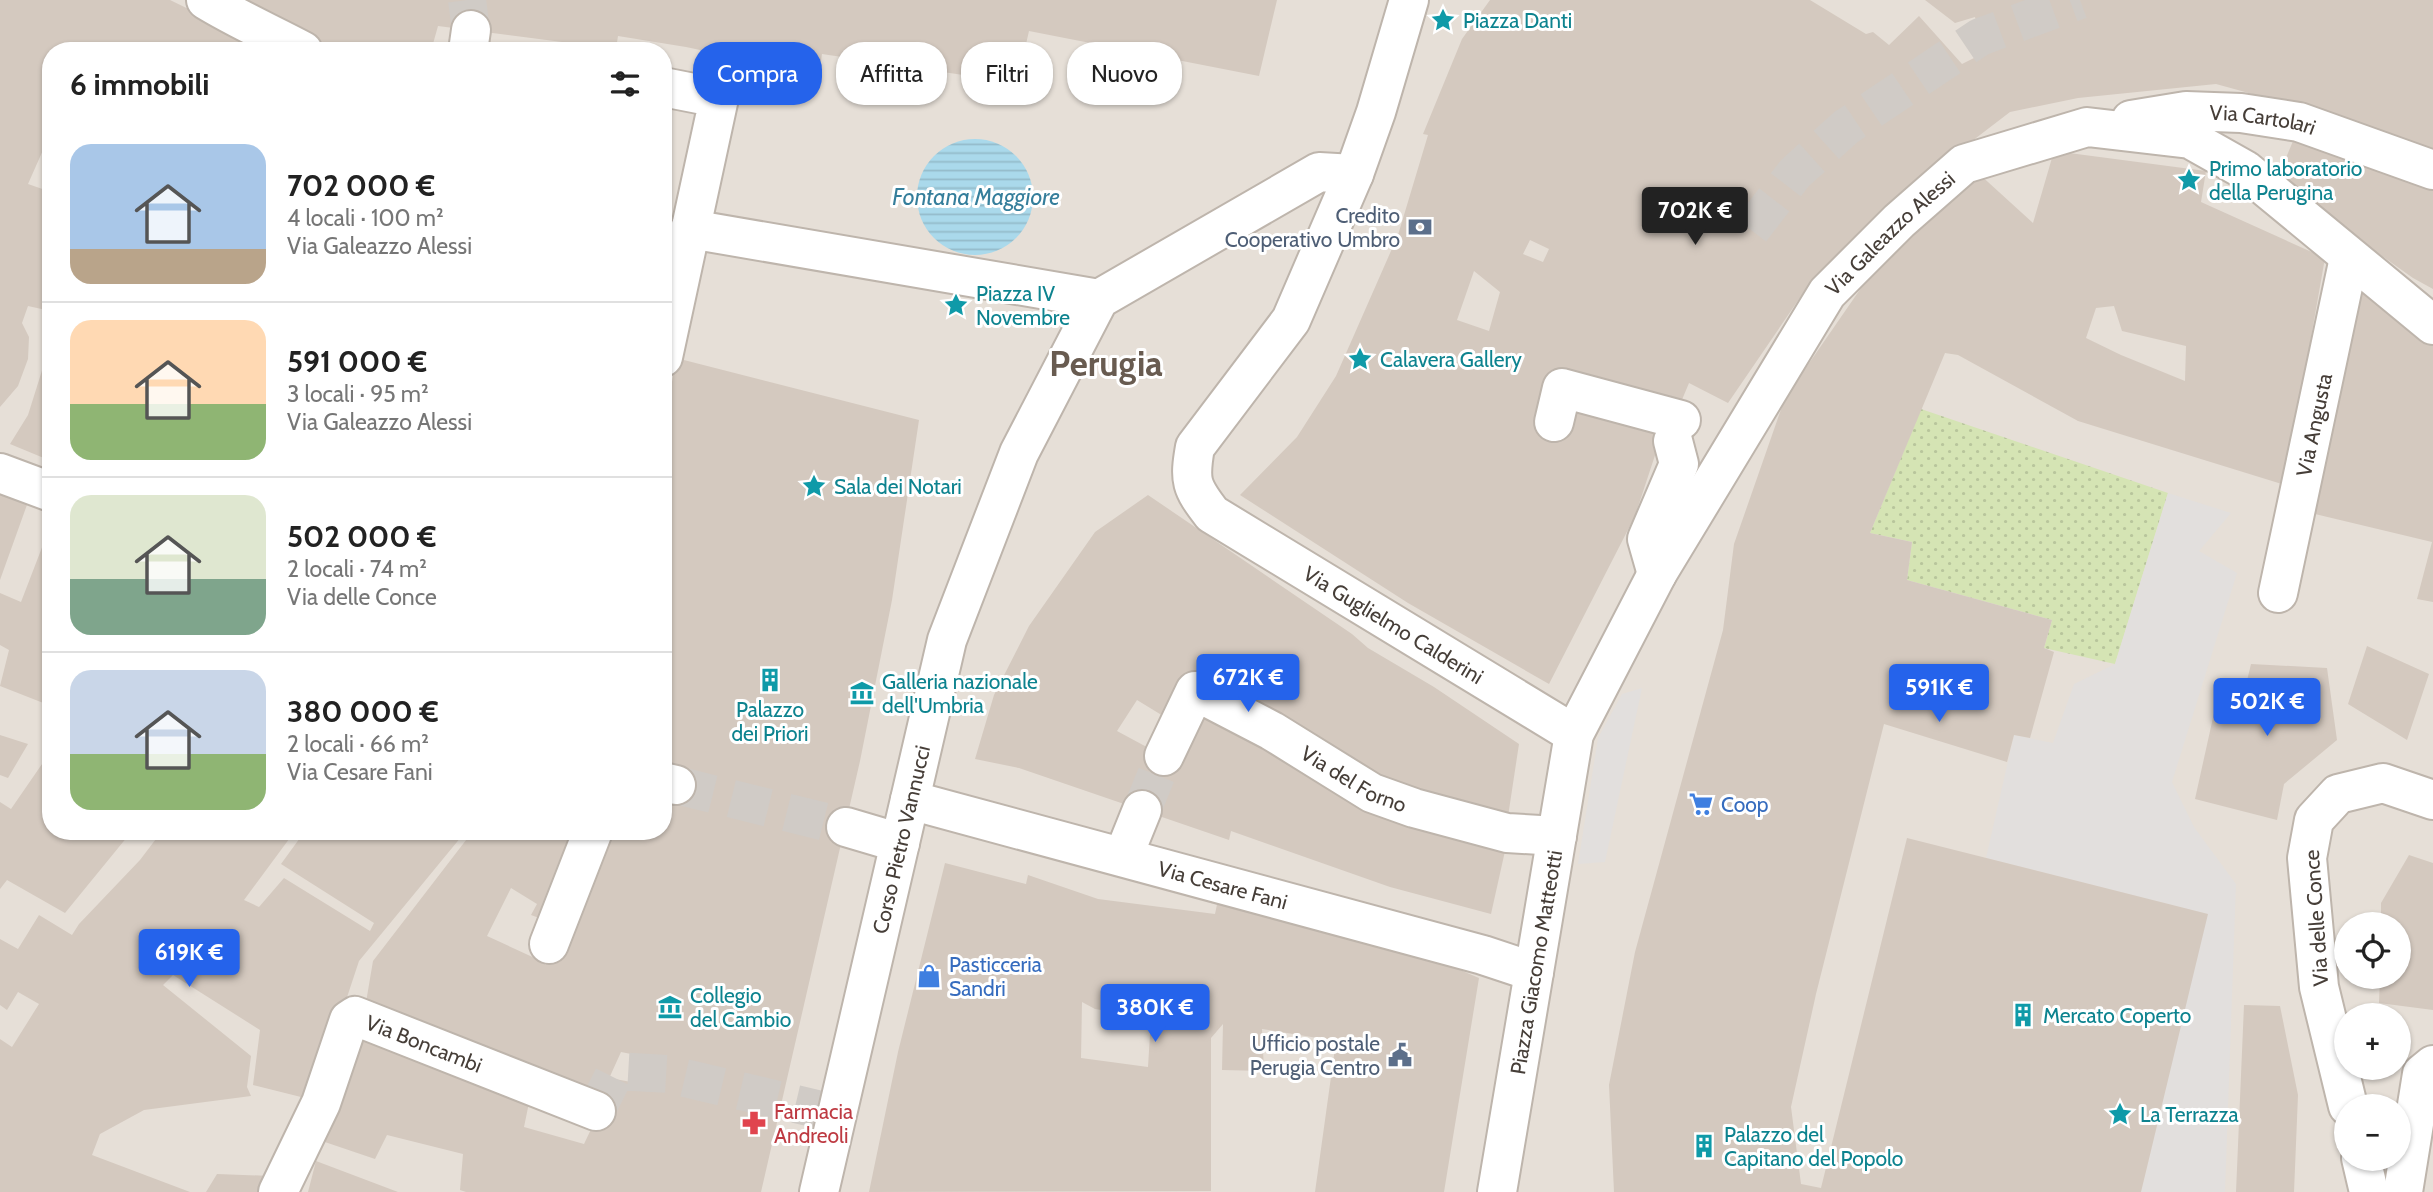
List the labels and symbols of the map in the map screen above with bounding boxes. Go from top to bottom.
place icon: Piazza Danti [1429,6,1457,34]
place label: Piazza Danti [1463,8,1572,33]
street label: Via Cartolari [2209,99,2319,140]
place label: Primo laboratorio della Perugina [2209,156,2362,205]
street label: Via Galeazzo Alessi [1820,166,1960,300]
place icon: Primo laboratorio della Perugina [2175,166,2203,194]
water label: Fontana Maggiore [892,183,1060,211]
pin: 702K € [1638,188,1752,247]
place label: Credito Cooperativo Umbro [1225,203,1400,252]
bank icon: Credito Cooperativo Umbro [1406,213,1434,241]
place label: Piazza IV Novembre [976,281,1070,330]
place icon: Piazza IV Novembre [942,291,970,319]
district label: Perugia [1049,342,1163,385]
place icon: Calavera Gallery [1346,345,1374,373]
place label: Calavera Gallery [1380,347,1522,372]
street label: Via Angusta [2291,371,2337,479]
place icon: Sala dei Notari [800,472,828,500]
place label: Sala dei Notari [834,474,962,499]
street label: Via Guglielmo Calderini [1299,560,1488,689]
pin: 672K € [1191,654,1305,714]
pin: 591K € [1882,664,1996,724]
building icon: Palazzo dei Priori [756,666,784,694]
place label: Galleria nazionale dell'Umbria [882,669,1038,718]
pin: 502K € [2210,678,2324,738]
museum icon: Galleria nazionale dell'Umbria [848,679,876,707]
place label: Palazzo dei Priori [731,697,809,746]
street label: Via del Forno [1297,740,1410,817]
street label: Corso Pietro Vannucci [867,743,935,936]
supermarket icon: Coop [1687,790,1715,818]
place label: Coop [1721,792,1768,817]
street label: Piazza Giacomo Matteotti [1504,848,1567,1076]
street label: Via delle Conce [2299,849,2333,987]
street label: Via Cesare Fani [1155,855,1290,914]
pin: 619K € [132,930,246,989]
place label: Pasticceria Sandri [949,952,1042,1001]
shop icon: Pasticceria Sandri [915,962,943,990]
place label: Collegio del Cambio [690,983,791,1032]
pin: 380K € [1098,984,1212,1044]
museum icon: Collegio del Cambio [656,993,684,1021]
building icon: Mercato Coperto [2009,1001,2037,1029]
place label: Mercato Coperto [2043,1003,2191,1028]
street label: Via Boncambi [362,1009,486,1077]
place label: Ufficio postale Perugia Centro [1250,1031,1380,1080]
public building icon: Ufficio postale Perugia Centro [1386,1041,1414,1069]
place label: Farmacia Andreoli [774,1099,853,1148]
place icon: La Terrazza [2106,1100,2134,1128]
place label: La Terrazza [2140,1102,2239,1127]
pharmacy icon: Farmacia Andreoli [740,1109,768,1137]
place label: Palazzo del Capitano del Popolo [1724,1122,1903,1171]
building icon: Palazzo del Capitano del Popolo [1690,1132,1718,1160]

